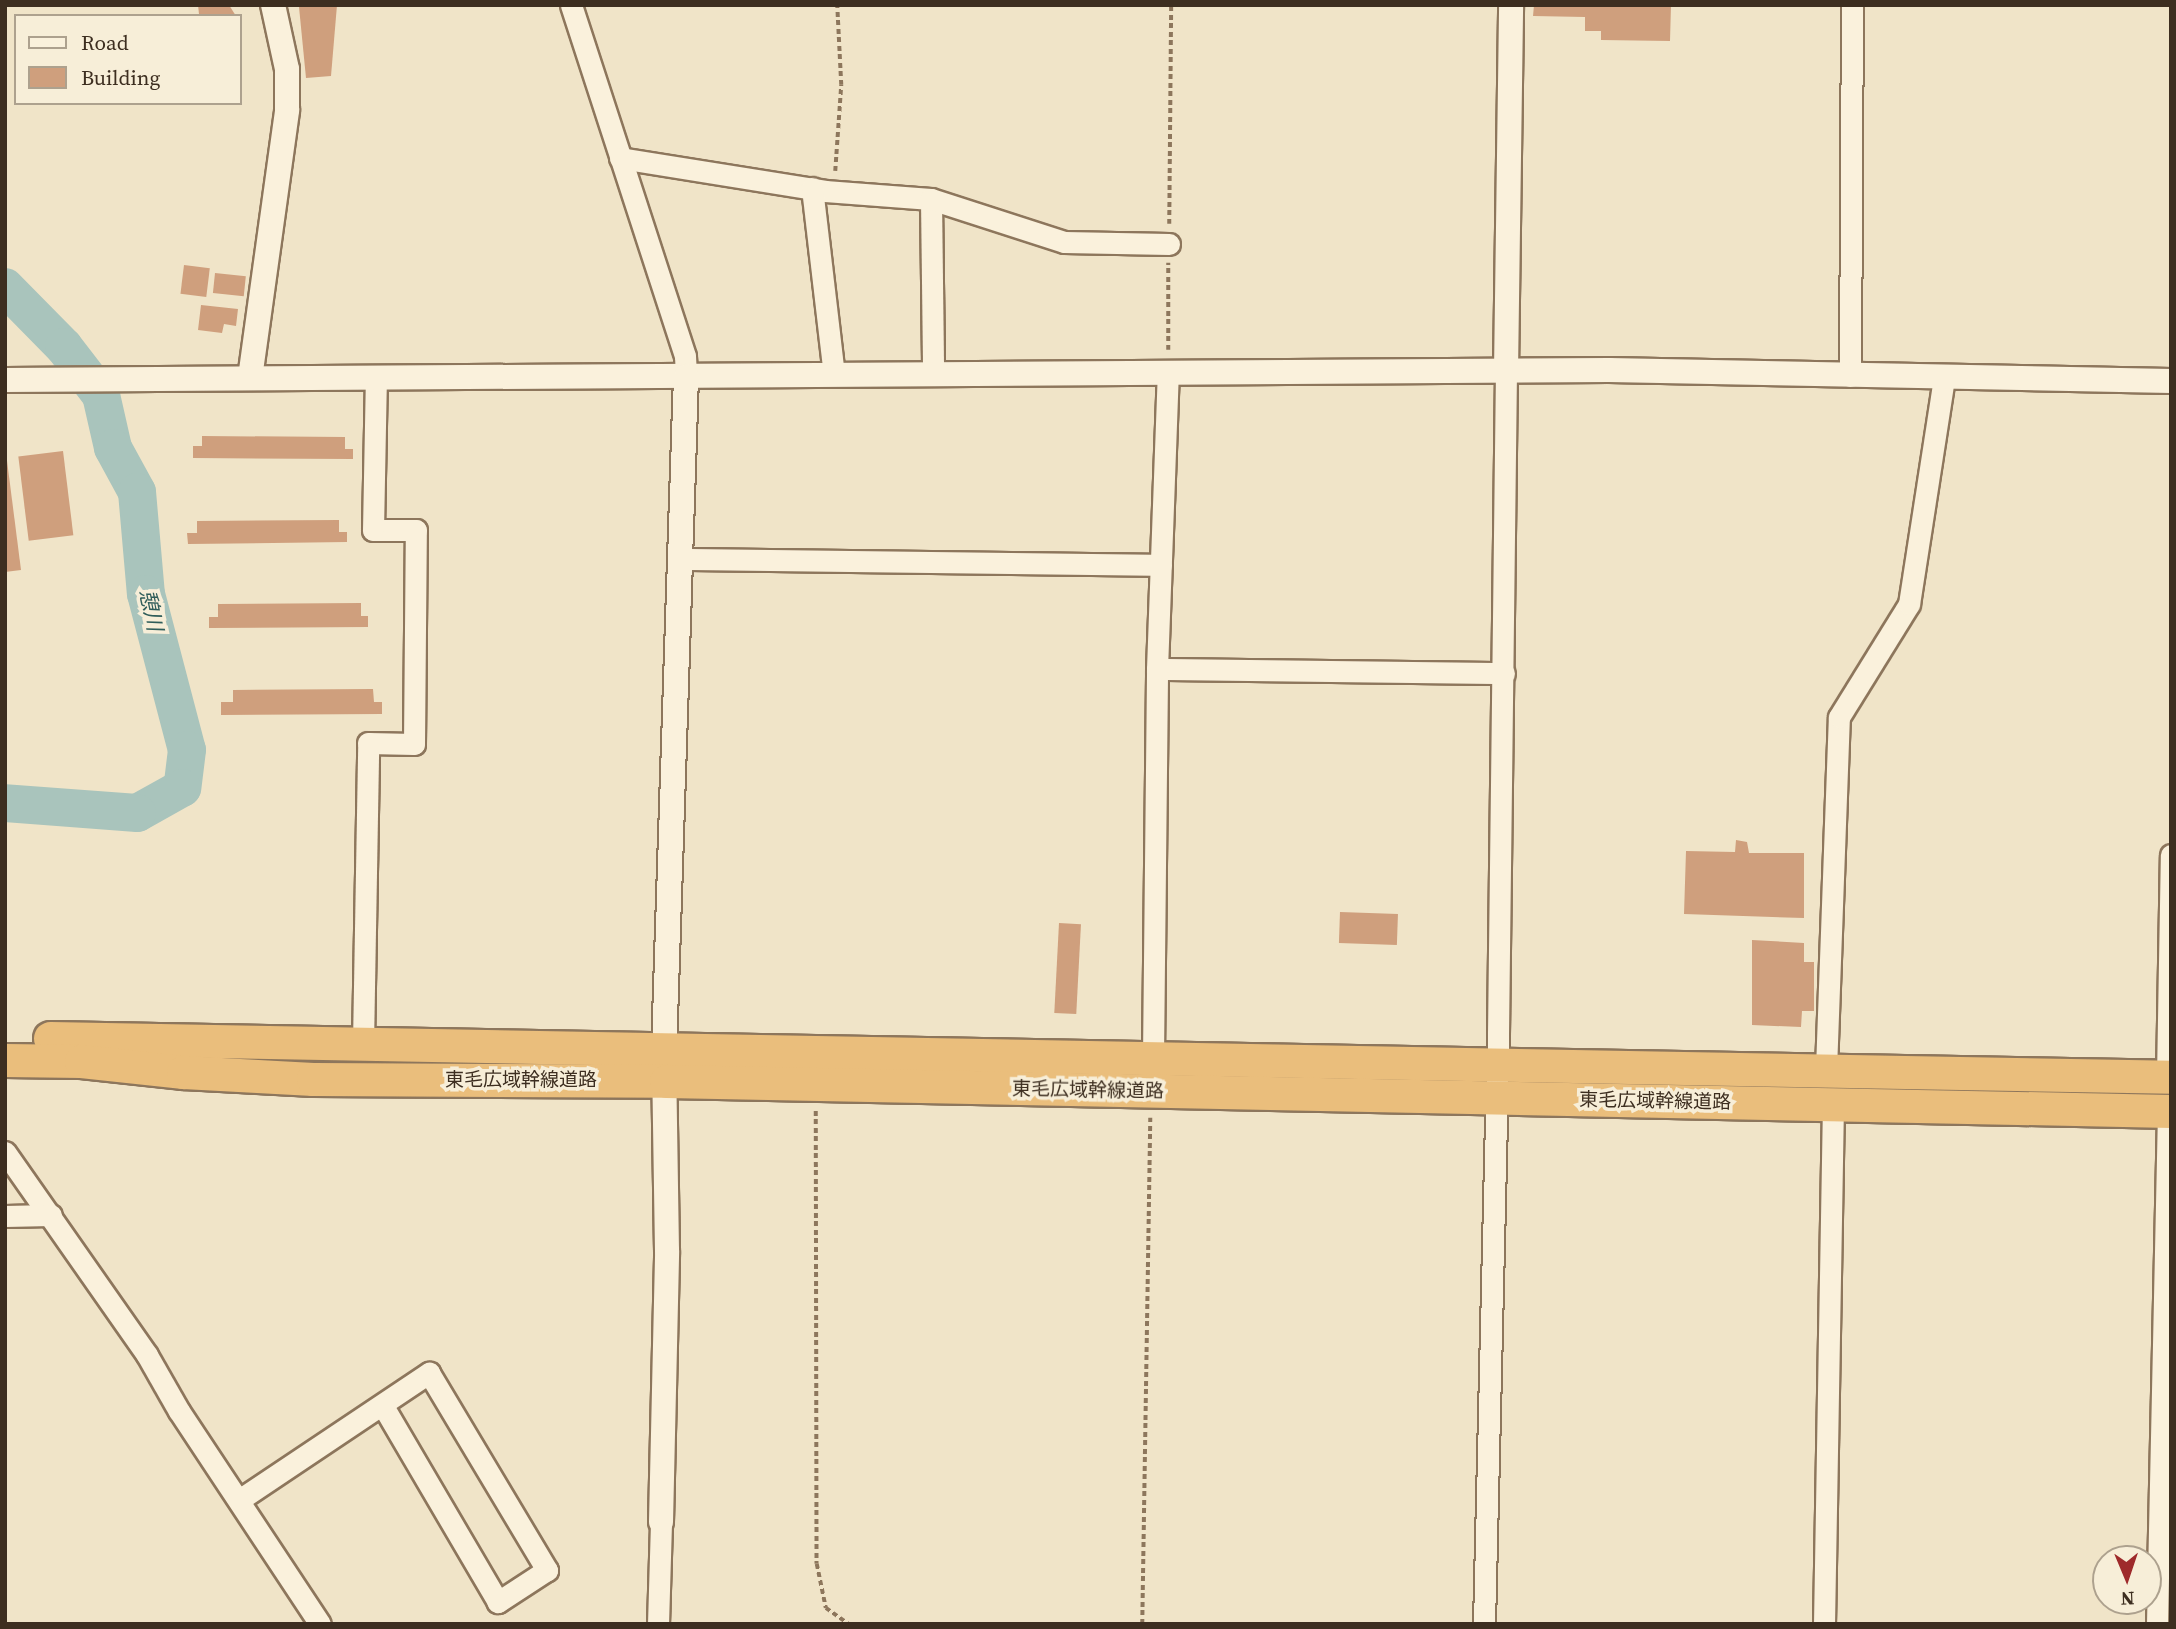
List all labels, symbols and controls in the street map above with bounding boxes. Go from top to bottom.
legend [14,14,242,105]
text: Road [81,28,129,57]
text: Building [81,63,160,92]
water label: 憩川 [134,587,168,633]
street label: 東毛広域幹線道路 [445,1069,597,1091]
street label: 東毛広域幹線道路 [1012,1077,1164,1103]
street label: 東毛広域幹線道路 [1579,1088,1731,1114]
north arrow [2092,1545,2162,1615]
text: N [2120,1586,2135,1612]

